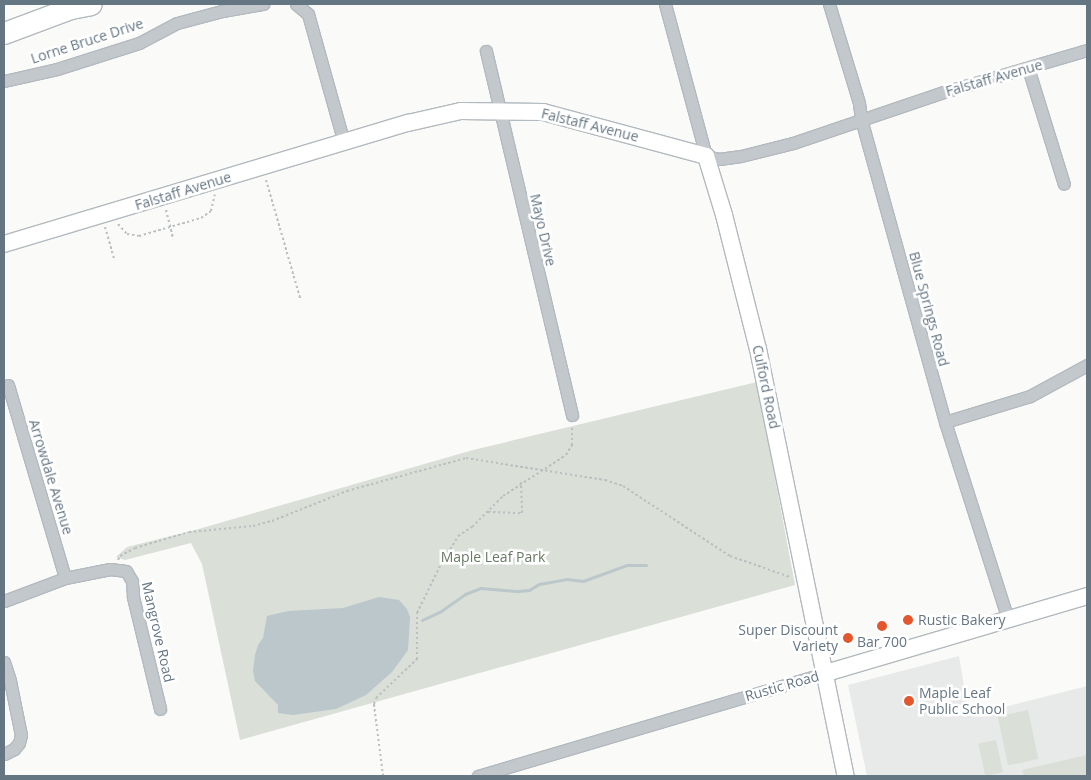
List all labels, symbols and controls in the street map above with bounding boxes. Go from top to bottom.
street label: Lorne Bruce Drive [29,15,145,67]
street label: Falstaff Avenue [944,56,1044,100]
street label: Falstaff Avenue [540,105,640,145]
street label: Falstaff Avenue [133,168,233,214]
street label: Mayo Drive [527,192,559,268]
street label: Blue Springs Road [906,250,952,368]
street label: Culford Road [749,343,783,431]
street label: Arrowdale Avenue [25,417,77,537]
park label: Maple Leaf Park [441,549,545,565]
street label: Mangrove Road [138,580,178,684]
place label: Rustic Bakery [918,612,1006,628]
marker: Rustic Bakery [902,614,914,626]
marker: Bar 700 [876,620,888,632]
place label: Super Discount Variety [738,622,838,654]
marker: Super Discount Variety [842,632,854,644]
place label: Bar 700 [857,634,907,650]
street label: Rustic Road [743,667,821,705]
place label: Maple Leaf Public School [919,685,1005,718]
marker: Maple Leaf Public School [903,695,915,707]

